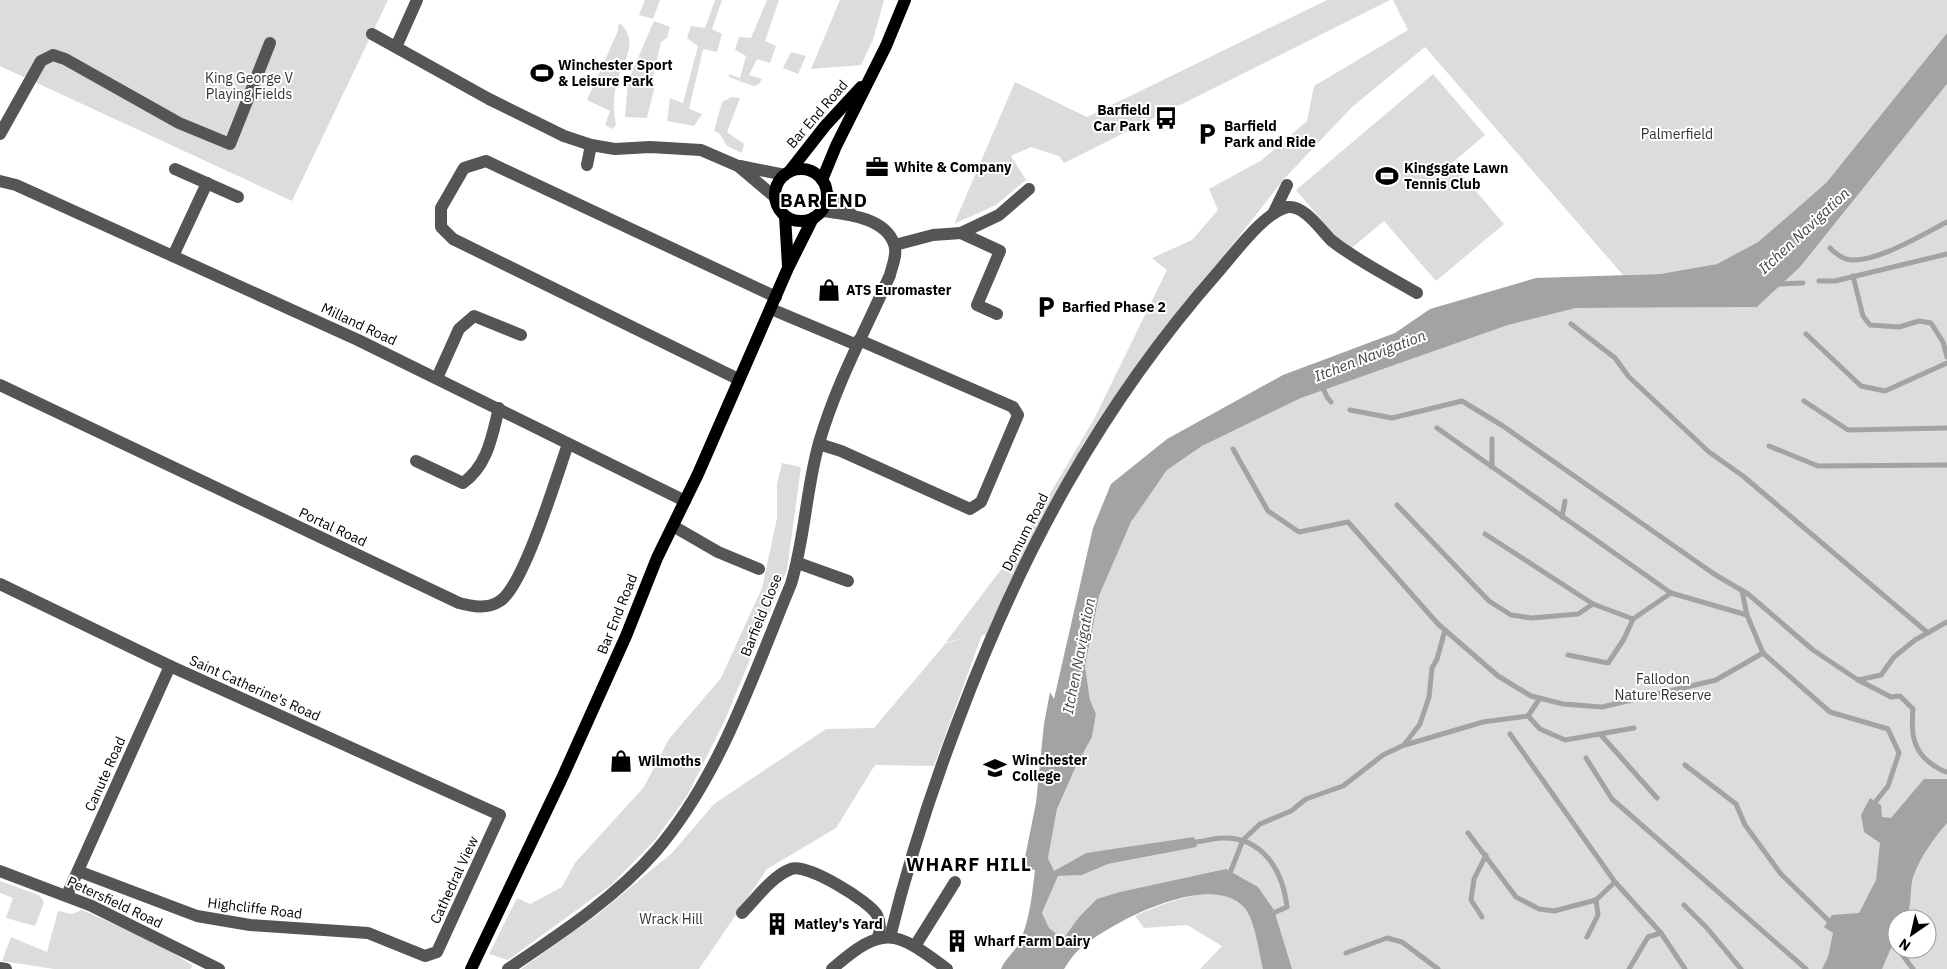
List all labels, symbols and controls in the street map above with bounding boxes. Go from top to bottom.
place label: Winchester Sport & Leisure Park [558,56,673,90]
sports icon: Winchester Sport & Leisure Park [529,60,555,86]
park label: King George V Playing Fields [205,69,293,103]
street label: Bar End Road [782,76,852,152]
place label: Barfield Car Park [1093,101,1151,135]
bus stop icon: Barfield Car Park [1153,105,1179,131]
place label: Barfield Park and Ride [1224,117,1316,151]
parking icon: Barfield Park and Ride [1194,121,1220,147]
park label: Palmerfield [1641,125,1713,143]
office icon: White & Company [864,154,890,180]
place label: White & Company [894,158,1012,176]
place label: Kingsgate Lawn Tennis Club [1404,159,1508,193]
sports icon: Kingsgate Lawn Tennis Club [1374,163,1400,189]
water label: Itchen Navigation [1754,183,1853,278]
district label: BAR END [780,188,868,212]
shop icon: ATS Euromaster [816,277,842,303]
place label: ATS Euromaster [846,281,952,299]
parking icon: Barfied Phase 2 [1033,294,1059,320]
place label: Barfied Phase 2 [1062,298,1166,316]
street label: Milland Road [318,299,400,349]
water label: Itchen Navigation [1311,326,1428,386]
street label: Domum Road [998,490,1052,574]
street label: Portal Road [296,503,370,551]
street label: Bar End Road [593,571,641,657]
street label: Barfield Close [736,571,786,659]
water label: Itchen Navigation [1058,596,1099,716]
street label: Saint Catherine's Road [187,651,323,725]
park label: Fallodon Nature Reserve [1615,670,1712,704]
street label: Canute Road [80,734,130,814]
shop icon: Wilmoths [608,748,634,774]
place label: Winchester College [1012,751,1088,785]
place label: Wilmoths [638,752,701,770]
school or university icon: Winchester College [982,755,1008,781]
street label: Cathedral View [426,833,482,927]
district label: WHARF HILL [906,852,1032,876]
street label: Petersfield Road [64,872,166,932]
street label: Highcliffe Road [207,893,303,923]
north arrow [1887,909,1937,959]
park label: Wrack Hill [639,910,703,928]
building icon: Matley's Yard [764,911,790,937]
place label: Matley's Yard [794,915,883,933]
building icon: Wharf Farm Dairy [944,928,970,954]
place label: Wharf Farm Dairy [974,932,1091,950]
text: N [1895,934,1914,955]

